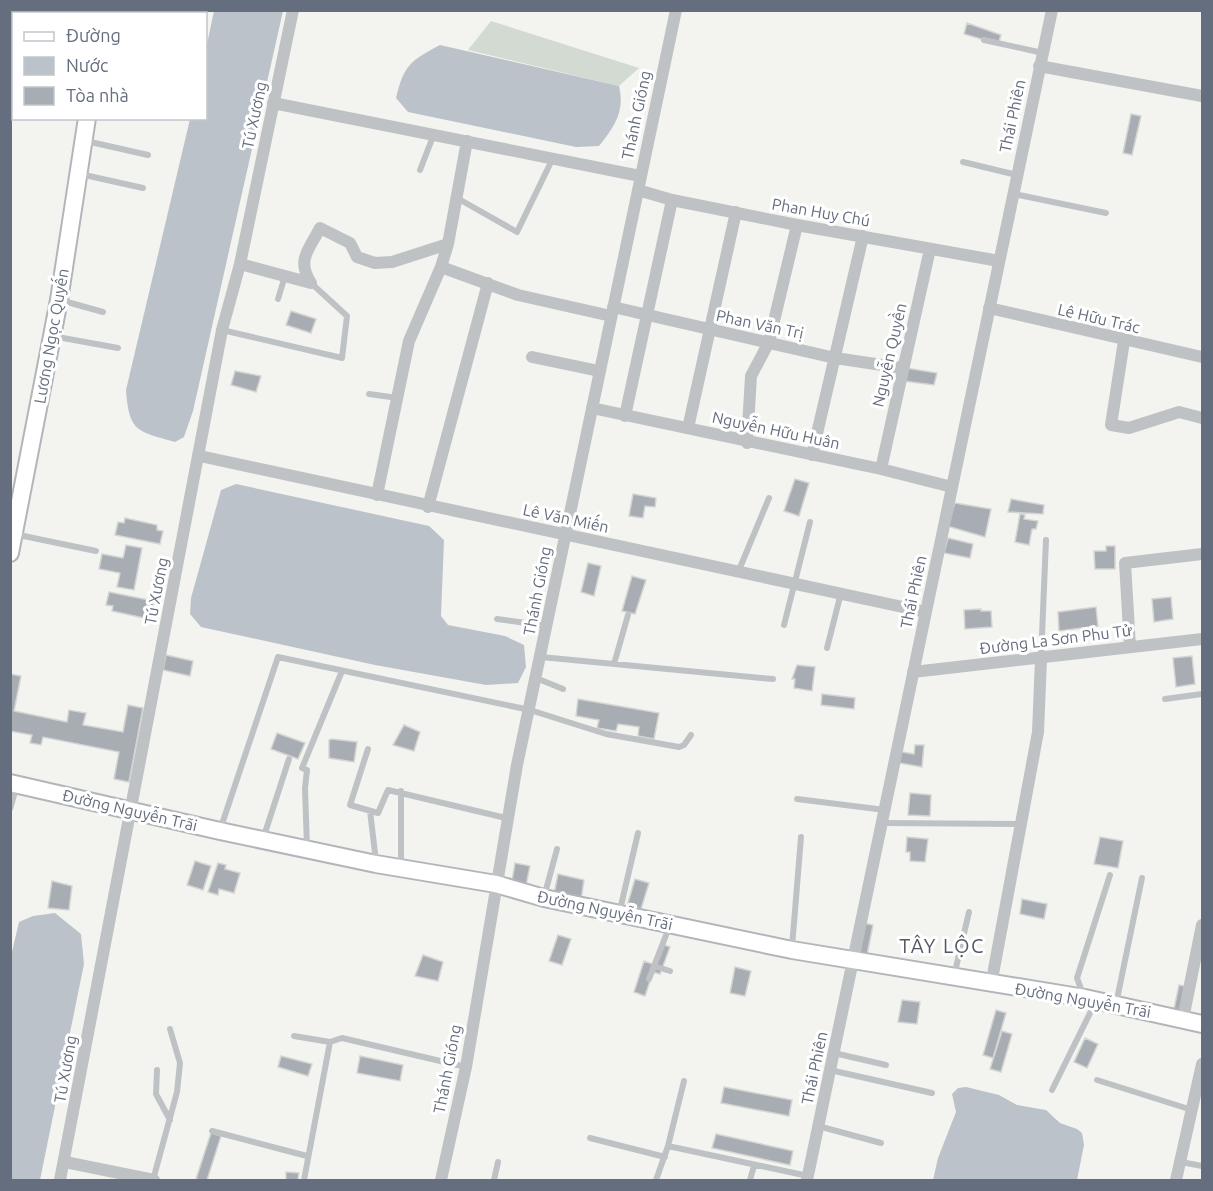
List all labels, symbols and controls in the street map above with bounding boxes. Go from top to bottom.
legend [12,12,207,120]
text: Đường [66,25,121,45]
text: Nước [66,55,108,75]
street label: Thánh Gióng [618,69,654,161]
street label: Thái Phiên [995,78,1029,154]
street label: Tú Xương [238,80,270,150]
text: Tòa nhà [66,85,129,105]
street label: Phan Huy Chú [770,195,872,229]
street label: Lương Ngọc Quyến [27,266,72,405]
street label: Lê Hữu Trác [1056,300,1143,336]
street label: Nguyễn Quyền [865,301,910,409]
street label: Phan Văn Trị [715,306,805,342]
street label: Nguyễn Hữu Huân [711,405,842,452]
street label: Lê Văn Miến [521,497,611,536]
street label: Thánh Gióng [520,545,554,637]
street label: Thái Phiên [896,554,930,630]
street label: Tú Xương [141,556,171,626]
street label: Đường La Sơn Phu Tử [978,621,1134,657]
street label: Đường Nguyễn Trãi [61,783,200,834]
street label: Đường Nguyễn Trãi [536,884,675,933]
district label: TÂY LỘC [899,934,985,957]
street label: Đường Nguyễn Trãi [1014,976,1153,1021]
street label: Thánh Gióng [430,1023,464,1115]
street label: Thái Phiên [797,1030,831,1106]
street label: Tú Xương [50,1034,80,1104]

